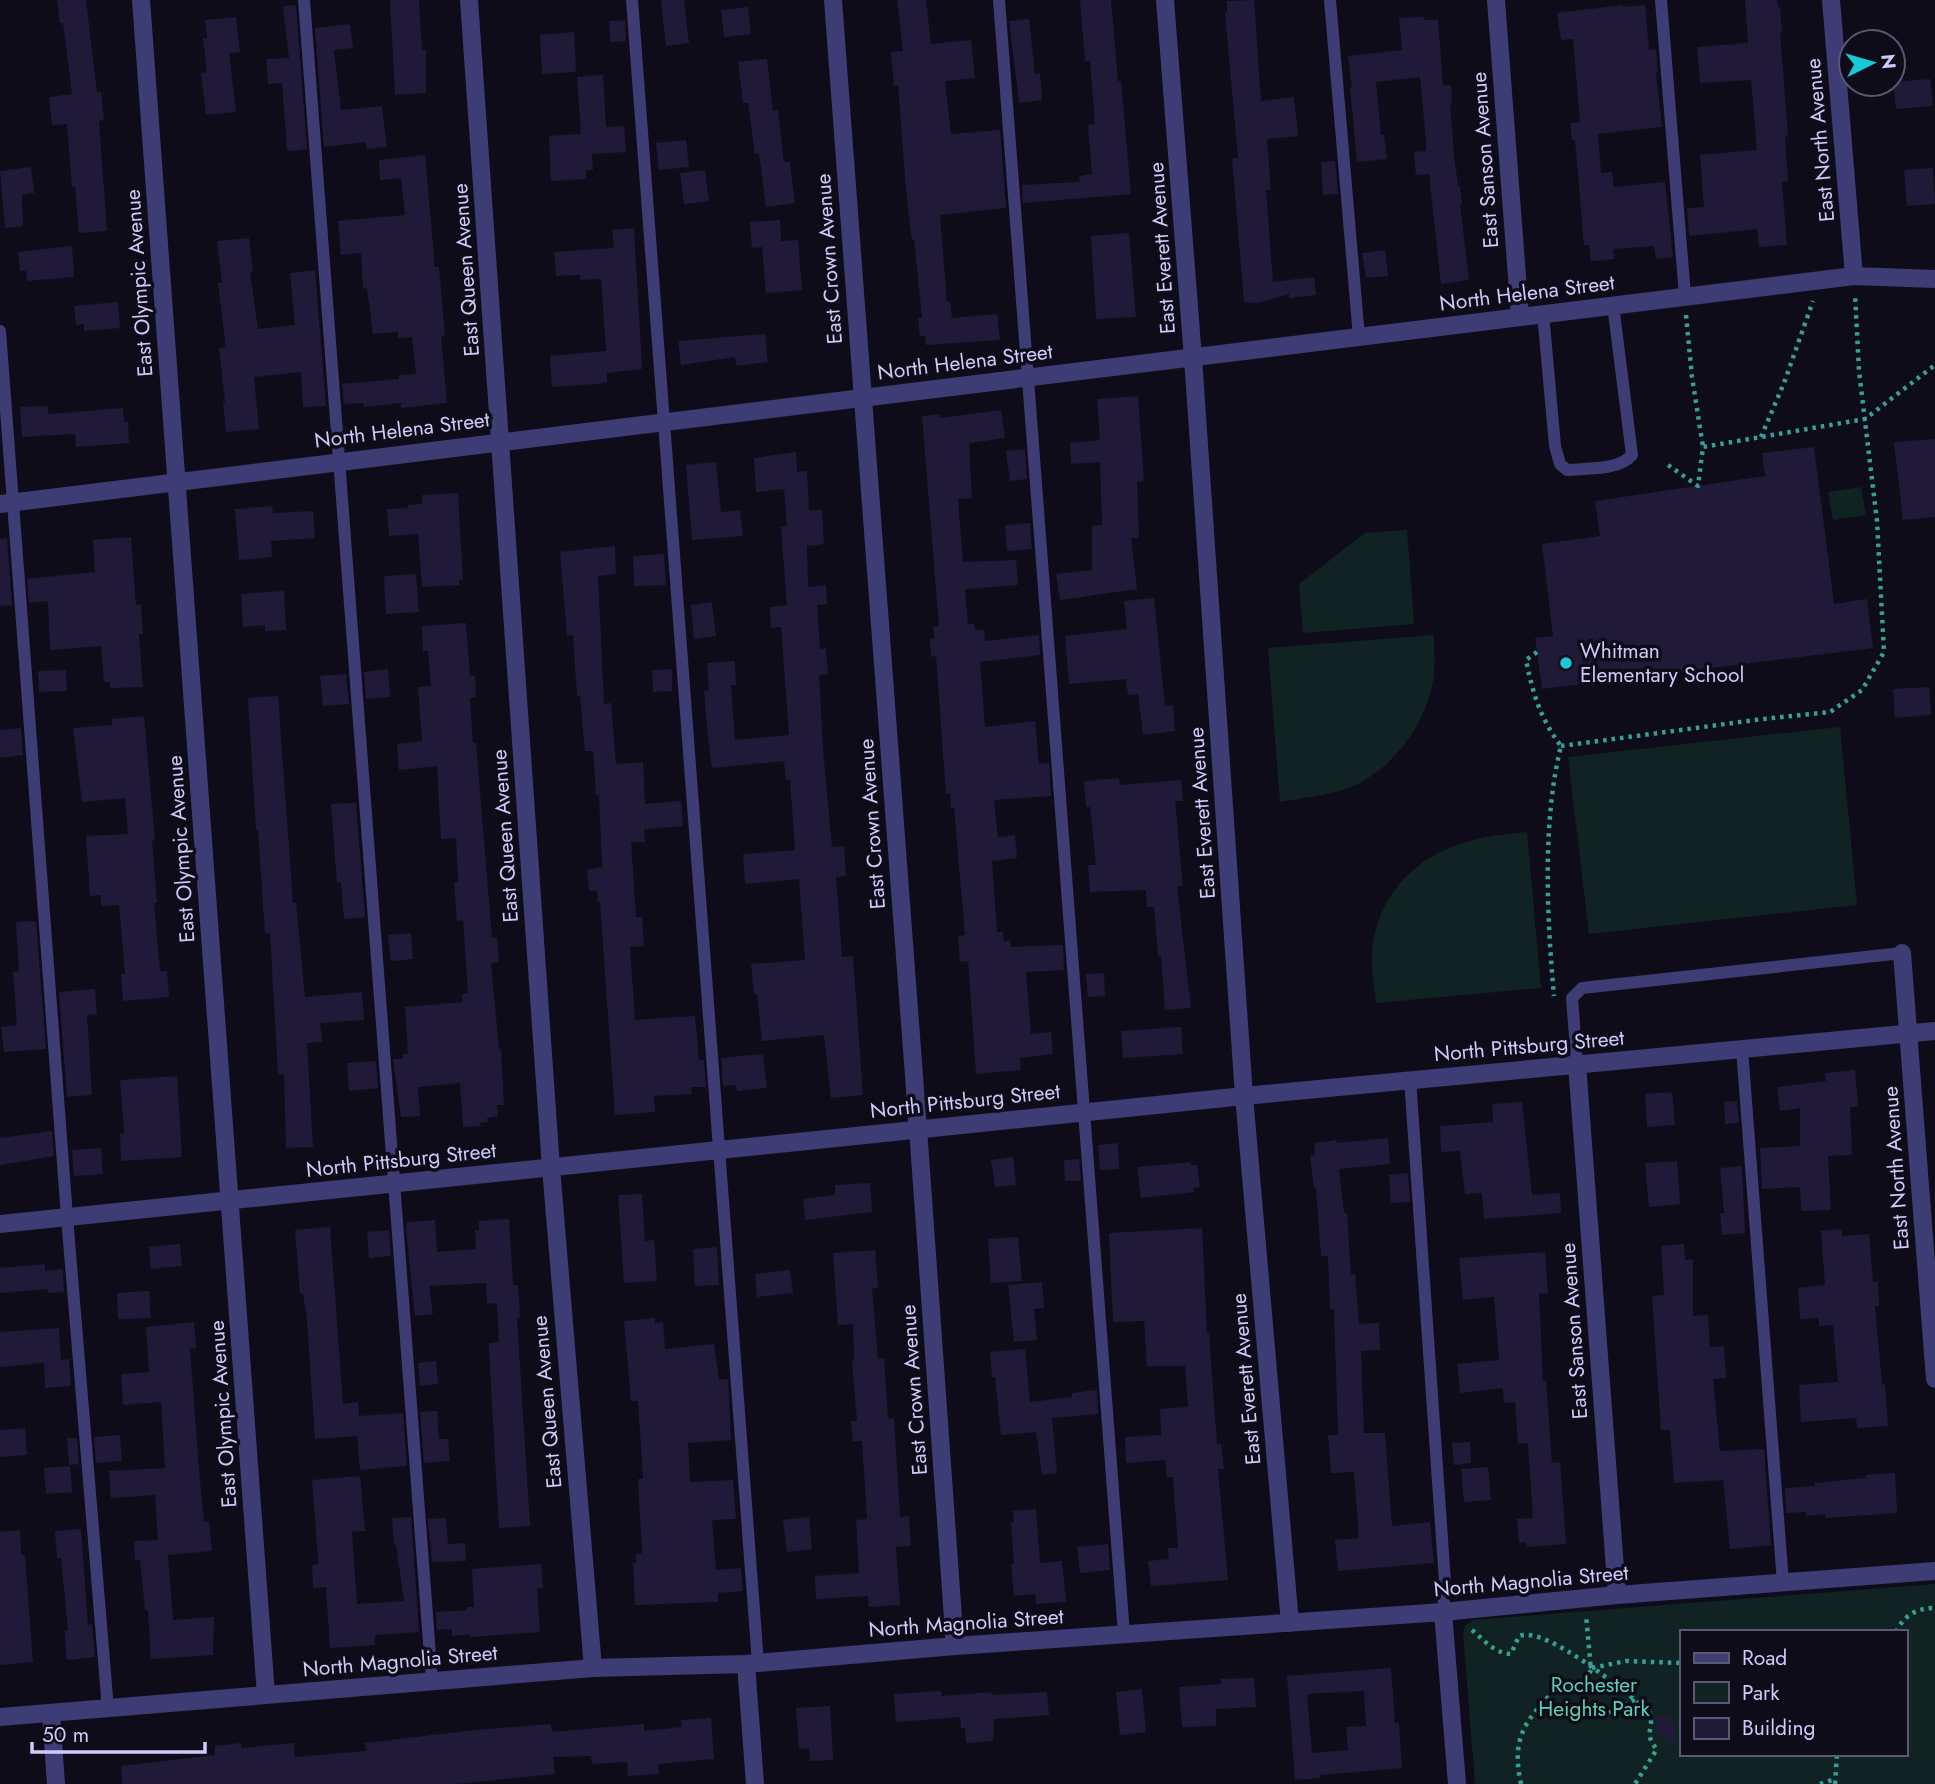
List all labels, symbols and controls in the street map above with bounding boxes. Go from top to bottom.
north arrow [1837,28,1907,98]
text: N [1874,53,1903,70]
street label: East North Avenue [1798,57,1842,223]
street label: East Sanson Avenue [1464,71,1506,249]
street label: East Everett Avenue [1141,161,1183,335]
street label: East Crown Avenue [808,173,850,345]
street label: East Queen Avenue [445,182,487,358]
street label: East Olympic Avenue [117,188,161,378]
street label: North Helena Street [1438,267,1616,319]
street label: North Helena Street [876,336,1054,388]
street label: North Helena Street [313,404,491,456]
place label: Whitman Elementary School [1580,636,1744,690]
marker: Whitman Elementary School [1558,655,1574,671]
street label: East Everett Avenue [1181,726,1223,900]
street label: East Crown Avenue [851,738,893,910]
street label: East Queen Avenue [484,748,526,924]
street label: East Olympic Avenue [159,754,203,944]
street label: North Pittsburg Street [1433,1023,1625,1069]
street label: North Pittsburg Street [868,1076,1062,1126]
street label: East North Avenue [1875,1085,1917,1251]
street label: North Pittsburg Street [304,1135,498,1185]
street label: East Sanson Avenue [1553,1242,1595,1420]
street label: East Everett Avenue [1224,1292,1268,1466]
street label: East Crown Avenue [893,1304,935,1476]
street label: East Queen Avenue [524,1314,570,1490]
street label: East Olympic Avenue [201,1319,245,1509]
street label: North Magnolia Street [1432,1558,1630,1604]
street label: North Magnolia Street [867,1601,1065,1645]
legend [1680,1630,1907,1756]
street label: North Magnolia Street [301,1638,499,1684]
text: Road [1742,1643,1787,1673]
park label: Rochester Heights Park [1538,1670,1651,1724]
text: Park [1742,1678,1780,1708]
scale bar [32,1710,205,1754]
text: Building [1742,1713,1815,1743]
text: 50 m [42,1720,89,1750]

